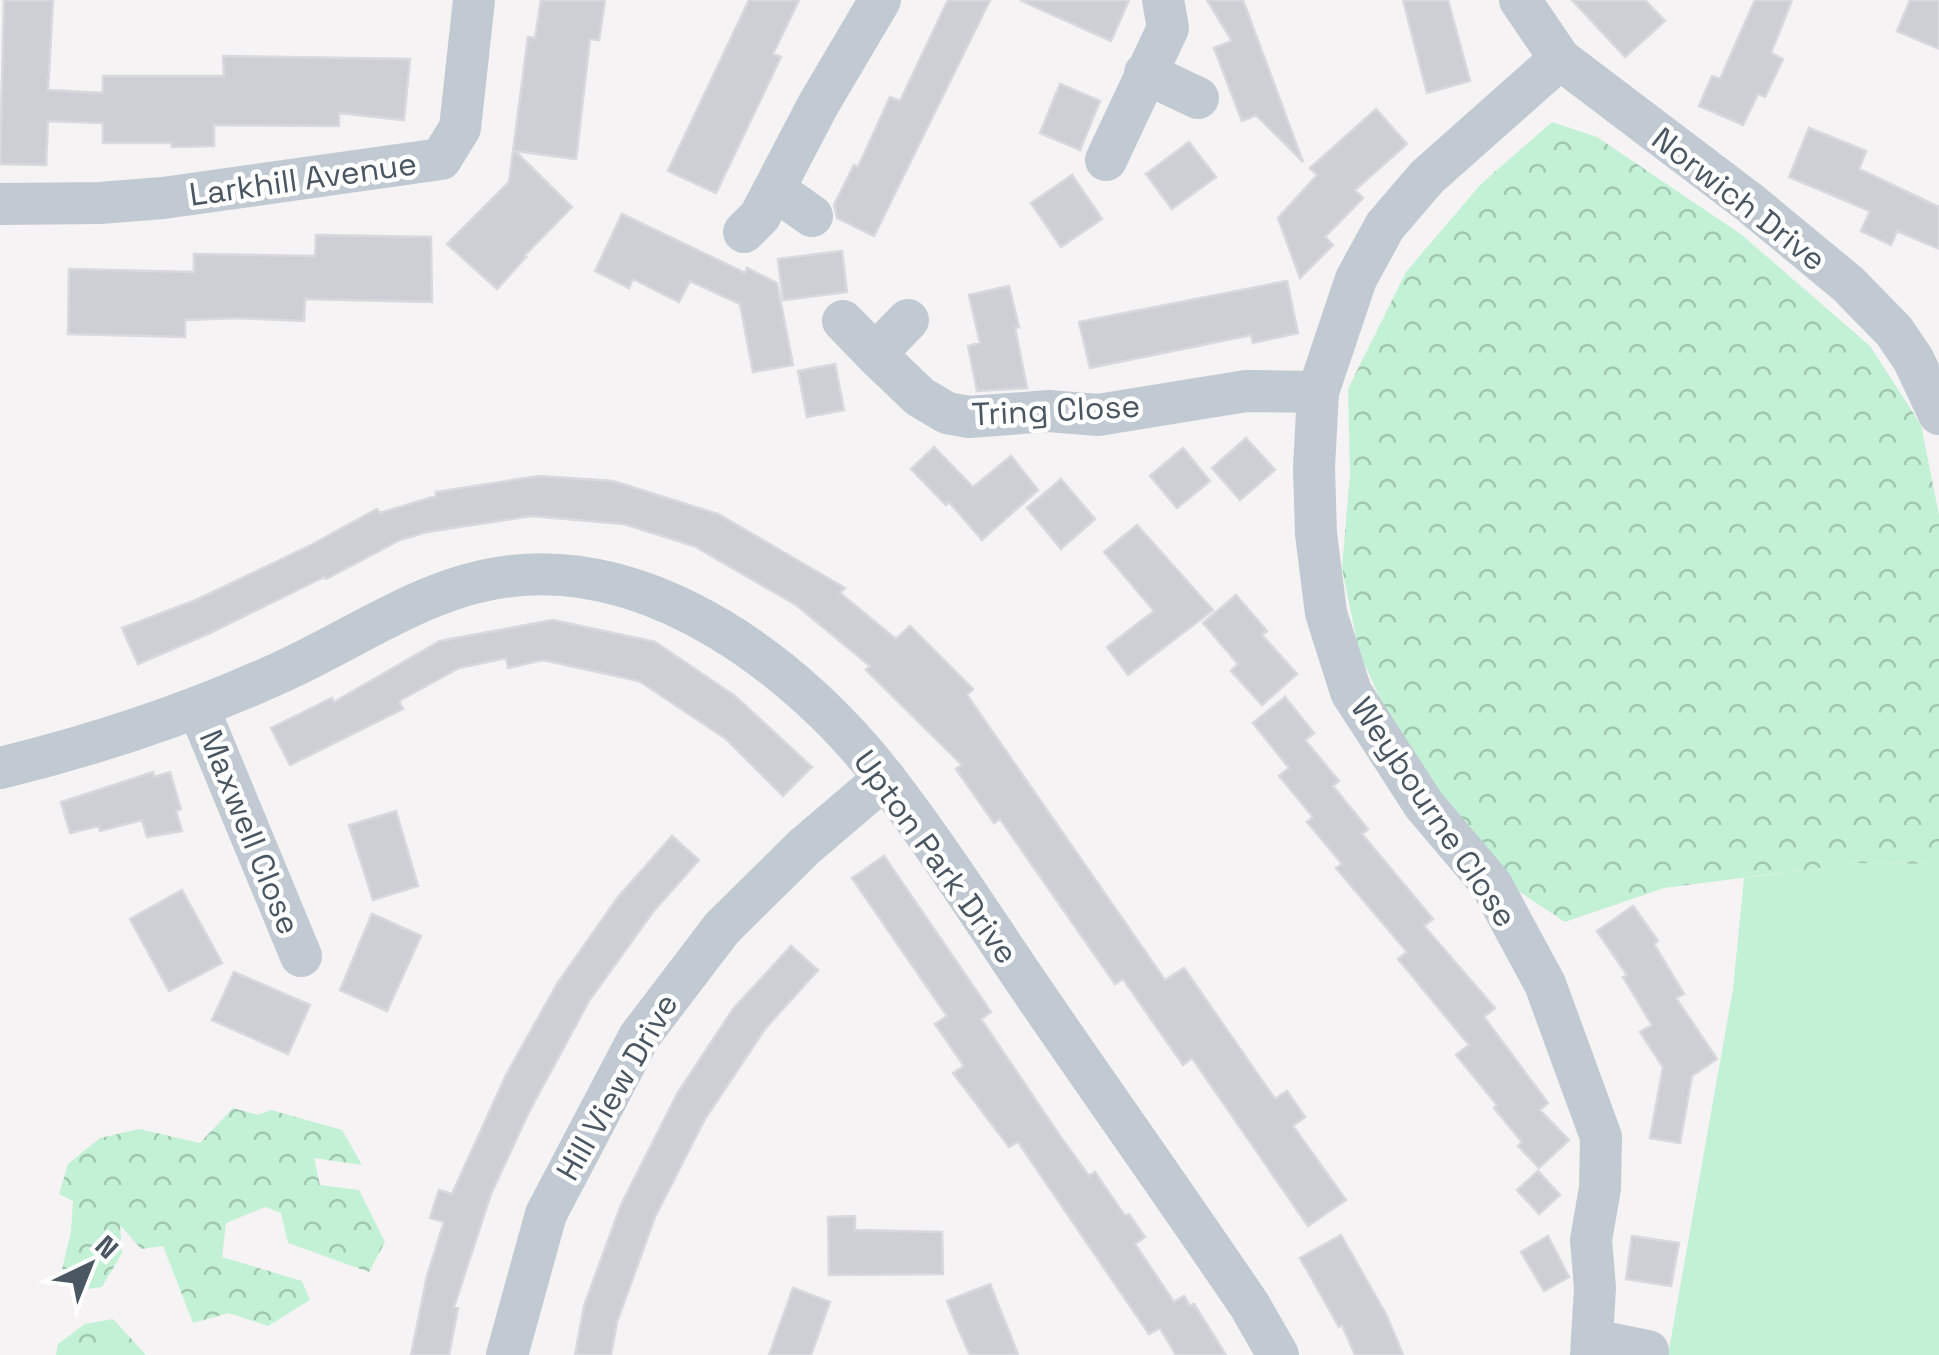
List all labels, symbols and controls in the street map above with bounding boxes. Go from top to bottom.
street label: Norwich Drive [1644,119,1834,279]
street label: Larkhill Avenue [187,143,419,215]
street label: Tring Close [971,386,1141,434]
street label: Weybourne Close [1342,689,1526,935]
street label: Maxwell Close [191,724,309,940]
street label: Upton Park Drive [845,742,1027,972]
street label: Hill View Drive [547,986,687,1188]
north arrow [40,1215,140,1315]
text: N [88,1227,126,1266]

